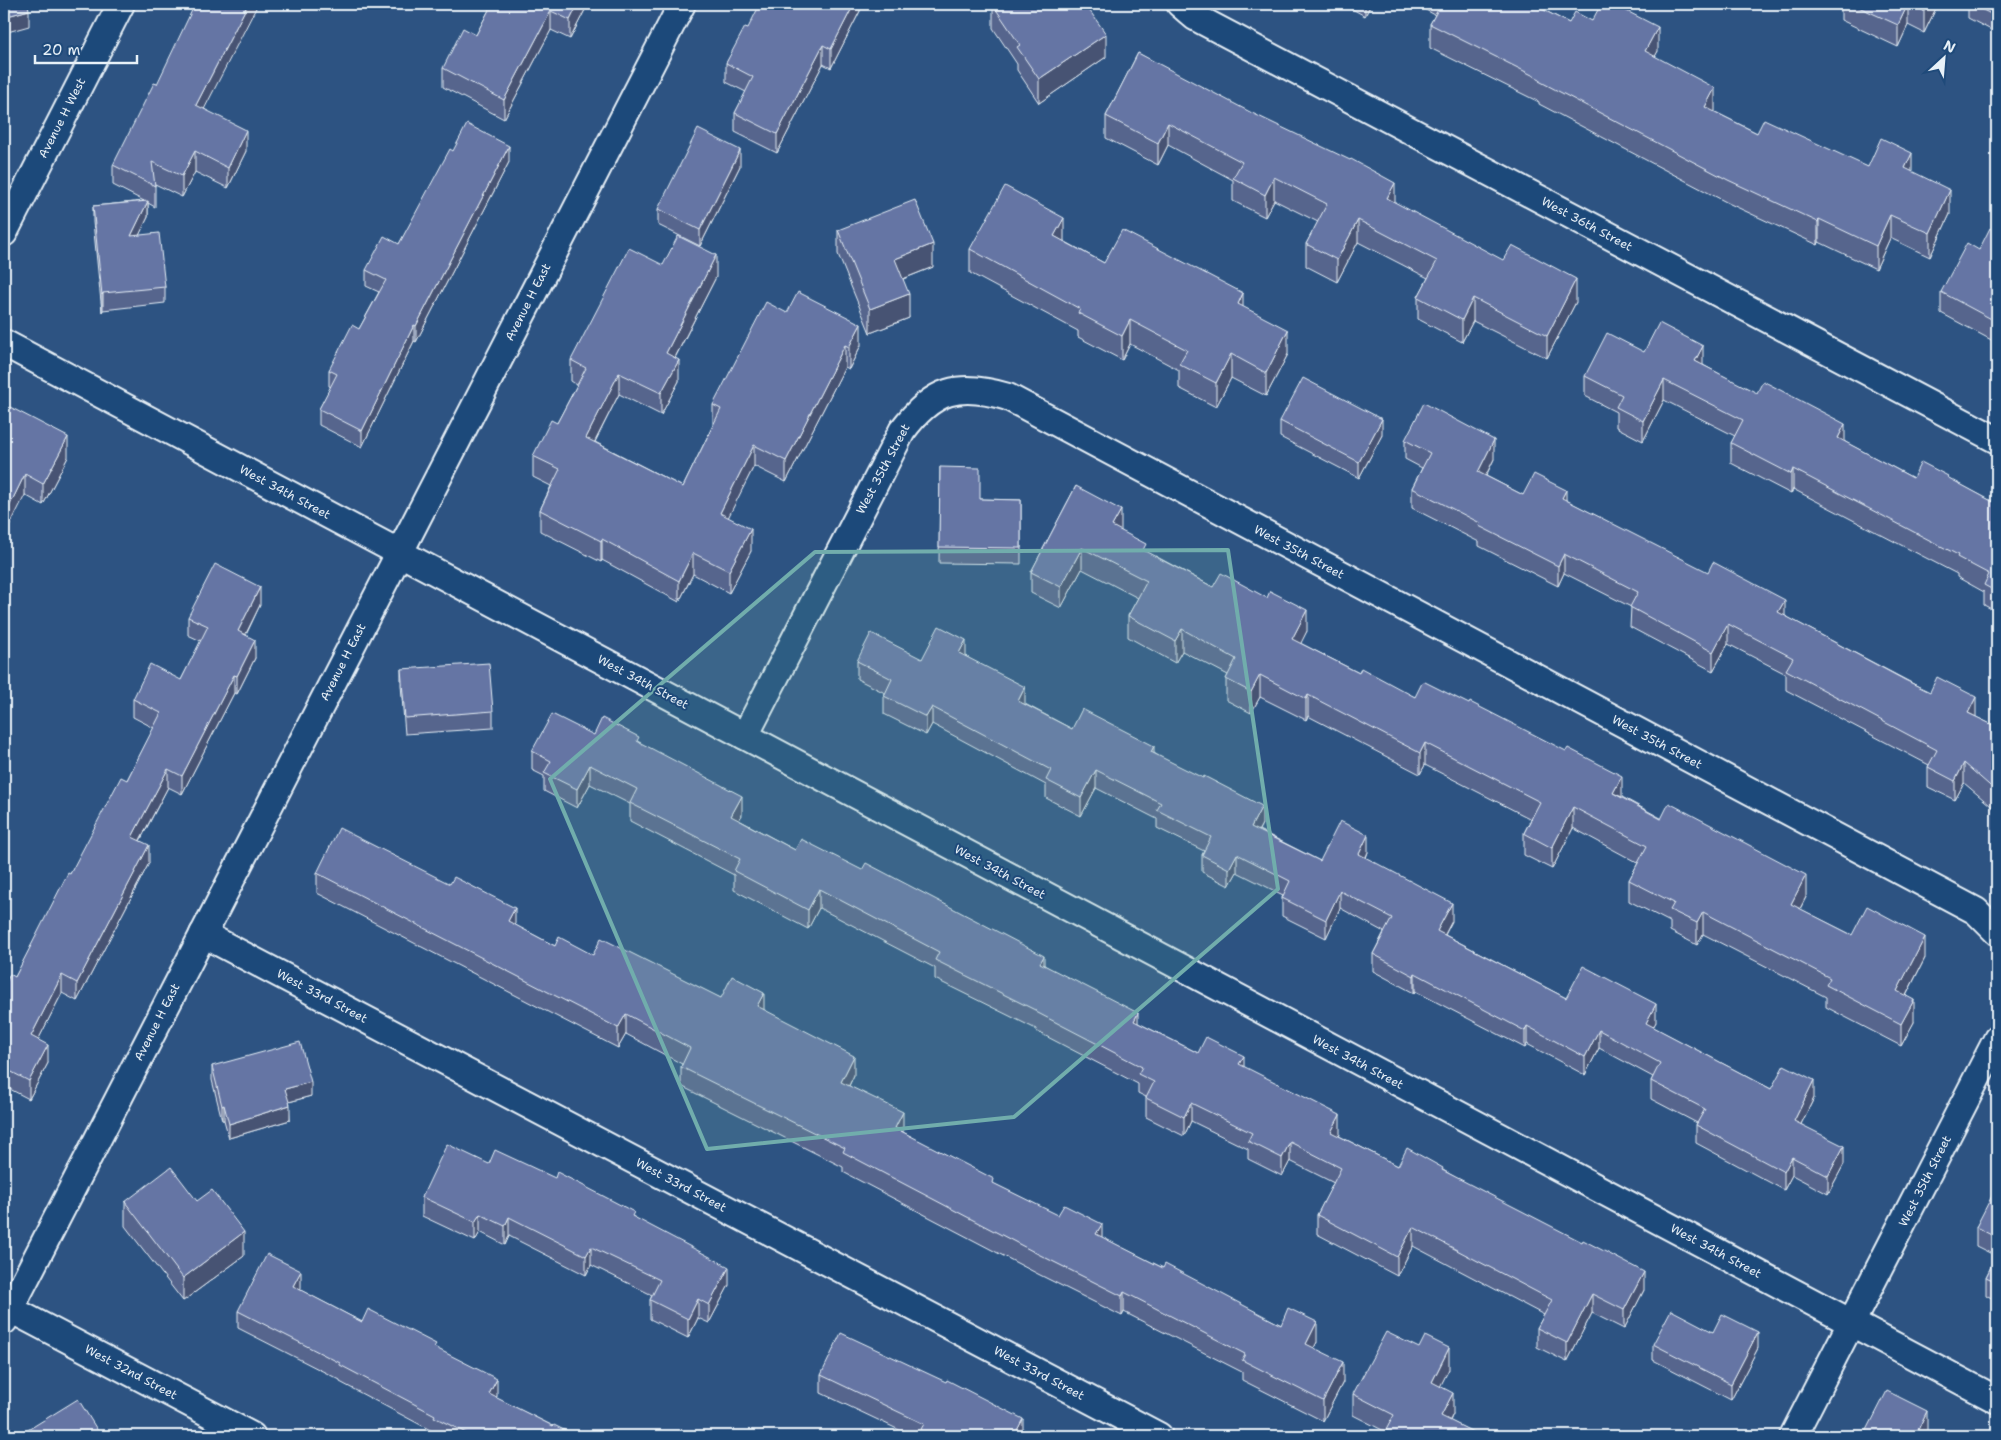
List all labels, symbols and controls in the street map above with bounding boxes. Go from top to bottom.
scale bar [35,32,138,64]
north arrow [1918,32,1968,82]
text: N [1941,36,1959,57]
text: 20 m [42,40,81,60]
street label: Avenue H West [35,75,89,161]
street label: West 36th Street [1539,193,1635,255]
street label: Avenue H East [502,261,554,343]
street label: West 35th Street [852,421,914,517]
street label: West 34th Street [237,461,333,523]
street label: West 35th Street [1251,521,1347,583]
street label: Avenue H East [317,621,369,703]
street label: West 34th Street [595,651,691,713]
street label: West 35th Street [1609,711,1705,773]
street label: West 34th Street [952,841,1048,903]
street label: West 33rd Street [274,965,370,1027]
street label: Avenue H East [131,981,183,1063]
street label: West 34th Street [1310,1031,1406,1093]
street label: West 35th Street [1895,1133,1955,1229]
street label: West 33rd Street [633,1154,729,1216]
street label: West 34th Street [1668,1220,1764,1282]
street label: West 32nd Street [82,1341,180,1403]
street label: West 33rd Street [991,1342,1087,1404]

